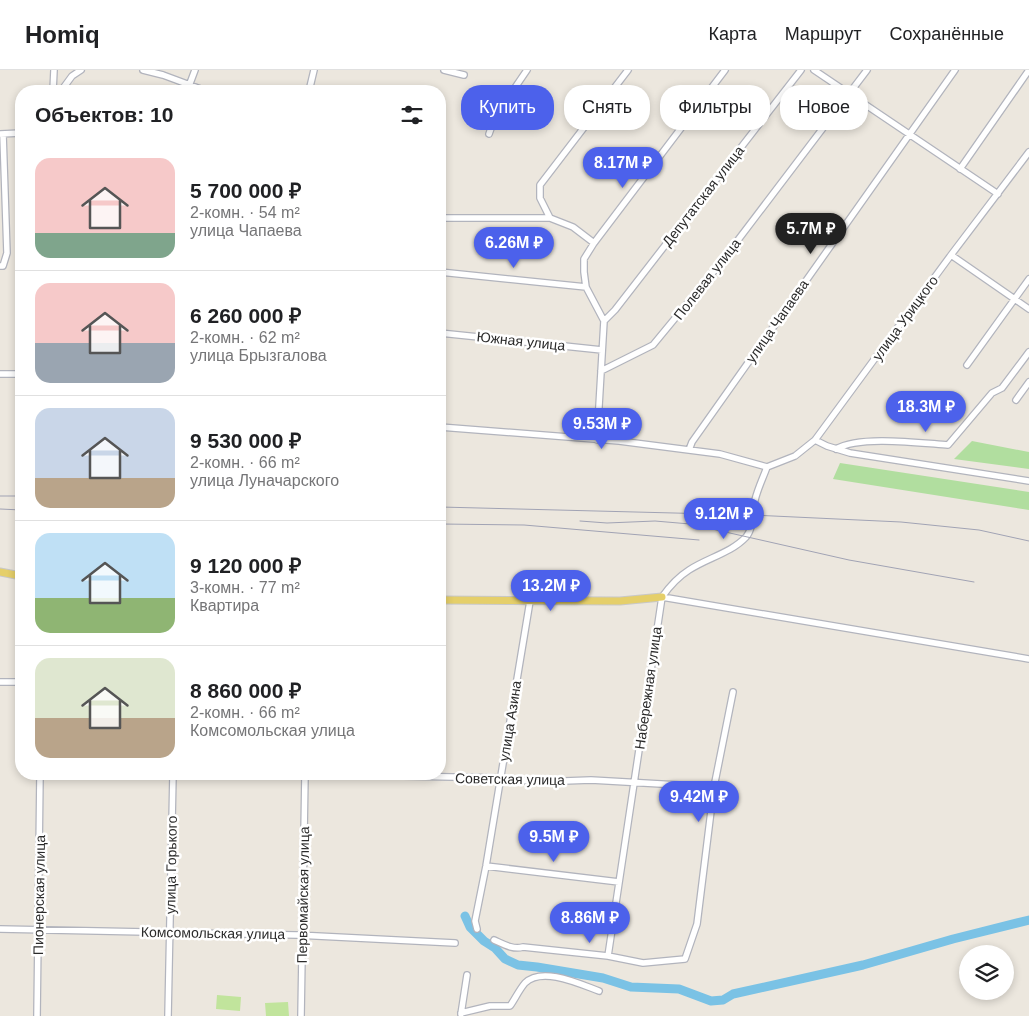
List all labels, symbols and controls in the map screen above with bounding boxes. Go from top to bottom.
text: Homiq [25,21,100,48]
text: Карта [709,24,757,44]
text: Маршрут [785,24,861,44]
text: Сохранённые [889,24,1004,44]
chip: Купить [461,85,554,130]
chip: Снять [564,85,650,130]
chip: Фильтры [660,85,770,130]
chip: Новое [780,85,868,130]
icon: filters [398,101,426,129]
text: Объектов: 10 [35,103,173,126]
street label: Депутатская улица [659,142,747,249]
pin: 8.17M ₽ [577,146,669,189]
text: 8.17M ₽ [594,154,652,171]
icon: home [75,178,135,238]
text: 5 700 000 ₽ [190,179,301,202]
text: 2-комн. · 54 m² [190,204,300,221]
pin: 5.7M ₽ [770,212,852,255]
text: 5.7M ₽ [786,220,836,237]
text: улица Чапаева [190,222,302,239]
pin: 6.26M ₽ [468,226,560,269]
text: 6.26M ₽ [485,234,543,251]
street label: Полевая улица [670,235,744,323]
street label: улица Урицкого [869,272,941,364]
street label: улица Чапаева [742,276,812,366]
icon: home [75,303,135,363]
text: 6 260 000 ₽ [190,304,301,327]
street label: Южная улица [476,328,566,354]
text: 2-комн. · 62 m² [190,329,300,346]
text: улица Брызгалова [190,347,327,364]
pin: 18.3M ₽ [880,390,972,433]
text: 18.3M ₽ [897,398,955,415]
pin: 9.53M ₽ [556,408,648,450]
text: 9.53M ₽ [573,415,631,432]
icon: home [75,428,135,488]
text: 9 530 000 ₽ [190,429,301,452]
text: 2-комн. · 66 m² [190,454,300,471]
text: улица Луначарского [190,472,339,489]
pin: 9.12M ₽ [678,498,770,540]
text: 9.12M ₽ [695,505,753,522]
icon: home [75,553,135,613]
text: 9 120 000 ₽ [190,554,301,577]
pin: 13.2M ₽ [505,570,597,612]
text: 13.2M ₽ [522,577,580,594]
text: 3-комн. · 77 m² [190,579,300,596]
text: Квартира [190,597,259,614]
street label: Набережная улица [631,625,665,750]
icon: home [75,678,135,738]
text: 8 860 000 ₽ [190,679,301,702]
street label: улица Азина [496,679,524,762]
text: 2-комн. · 66 m² [190,704,300,721]
text: Комсомольская улица [190,722,355,739]
street label: Советская улица [455,770,565,788]
pin: 9.42M ₽ [653,780,745,823]
text: 9.42M ₽ [670,788,728,805]
street label: улица Горького [162,815,180,914]
pin: 9.5M ₽ [513,820,595,863]
street label: Первомайская улица [294,826,312,964]
text: 9.5M ₽ [529,828,579,845]
street label: Пионерская улица [30,835,48,955]
pin: 8.86M ₽ [544,902,636,944]
text: 8.86M ₽ [561,909,619,926]
street label: Комсомольская улица [141,924,285,942]
map controls [959,945,1014,1000]
button: layers [959,945,1014,1000]

